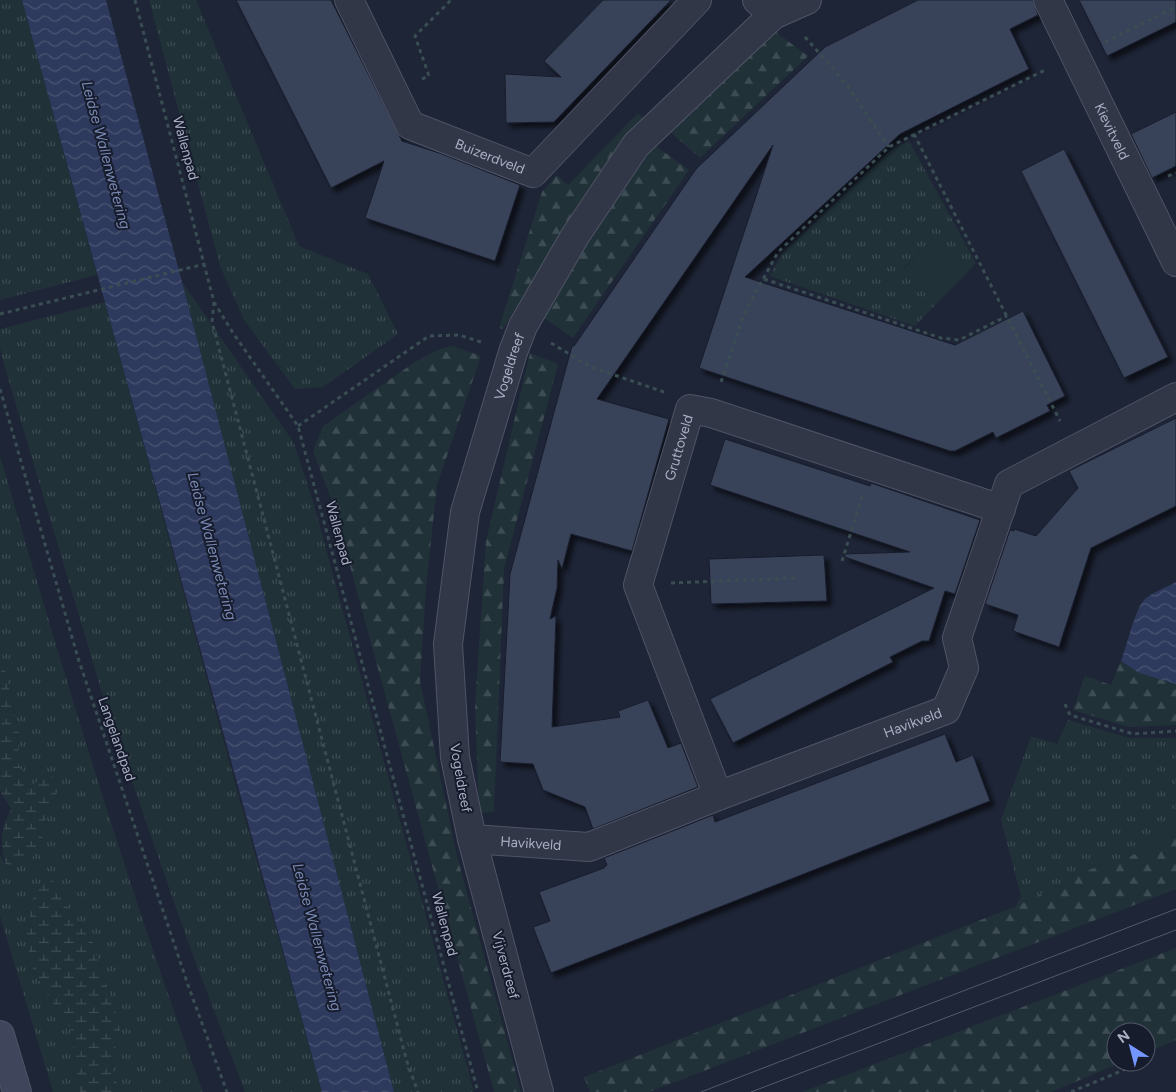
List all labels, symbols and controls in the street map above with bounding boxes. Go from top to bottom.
water label: Leidse Wallenwetering [78,79,134,231]
street label: Kievitveld [1091,100,1133,163]
street label: Wallenpad [169,114,202,182]
street label: Buizerdveld [453,135,527,178]
street label: Vogeldreef [491,330,529,402]
street label: Gruttoveld [661,413,697,483]
water label: Leidse Wallenwetering [184,470,240,622]
street label: Wallenpad [322,499,355,567]
street label: Langelandpad [94,695,139,784]
street label: Havikveld [881,704,944,742]
street label: Vogeldreef [446,742,475,815]
street label: Havikveld [500,833,562,854]
water label: Leidse Wallenwetering [289,861,345,1013]
street label: Wallenpad [428,890,461,958]
street label: Vijverdreef [488,929,523,1002]
north arrow [1106,1022,1156,1072]
text: N [1114,1027,1133,1047]

